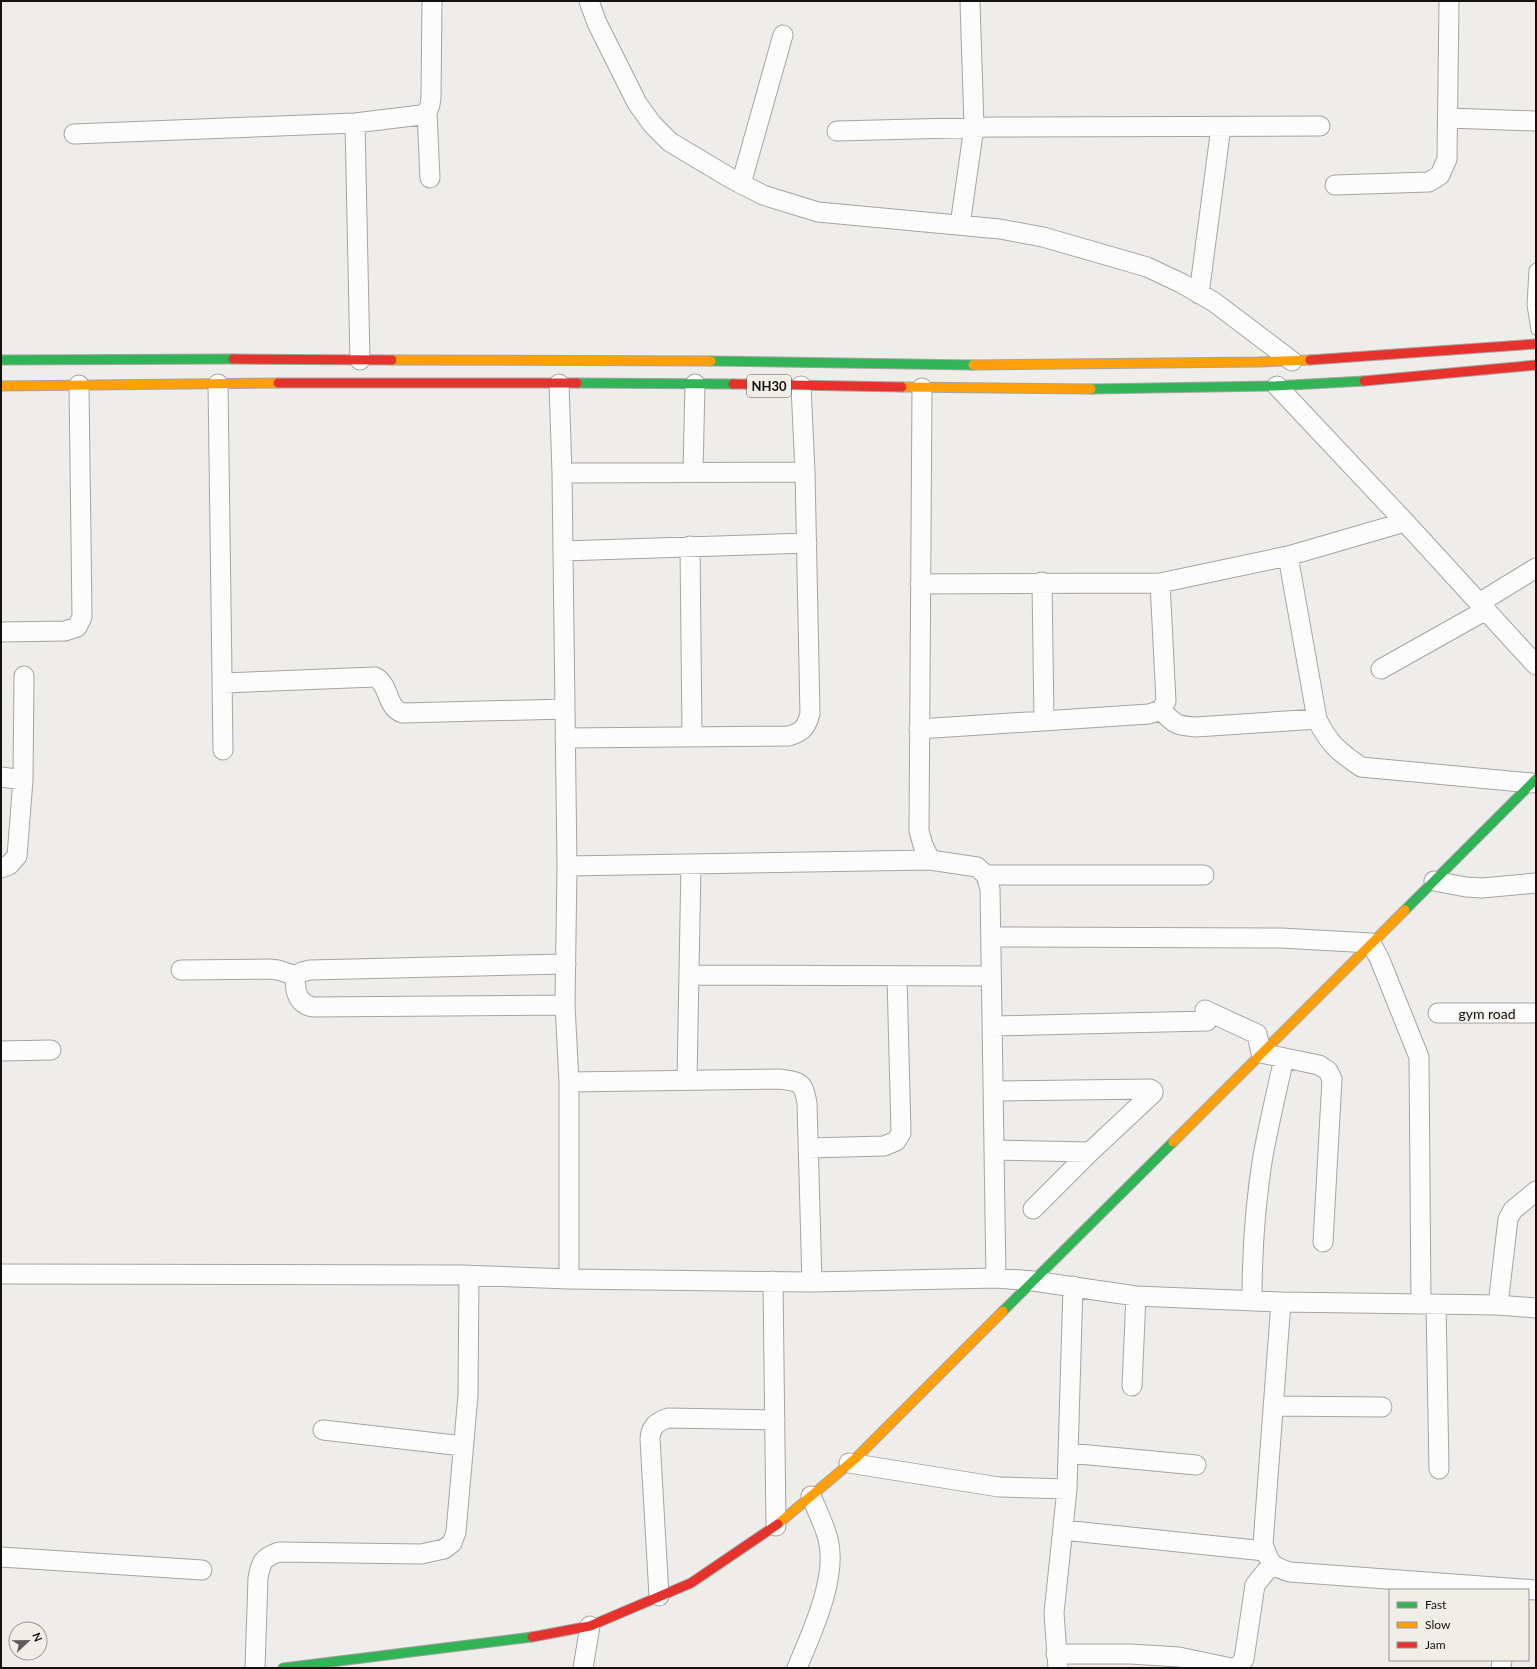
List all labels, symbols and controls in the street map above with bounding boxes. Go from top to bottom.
road number: NH30 [747,375,791,397]
street label: gym road [1458,1005,1516,1022]
legend [1389,1589,1529,1661]
text: Fast [1425,1597,1447,1612]
text: Slow [1425,1617,1451,1632]
north arrow [8,1621,48,1661]
text: N [30,1631,45,1643]
text: Jam [1425,1637,1446,1652]

